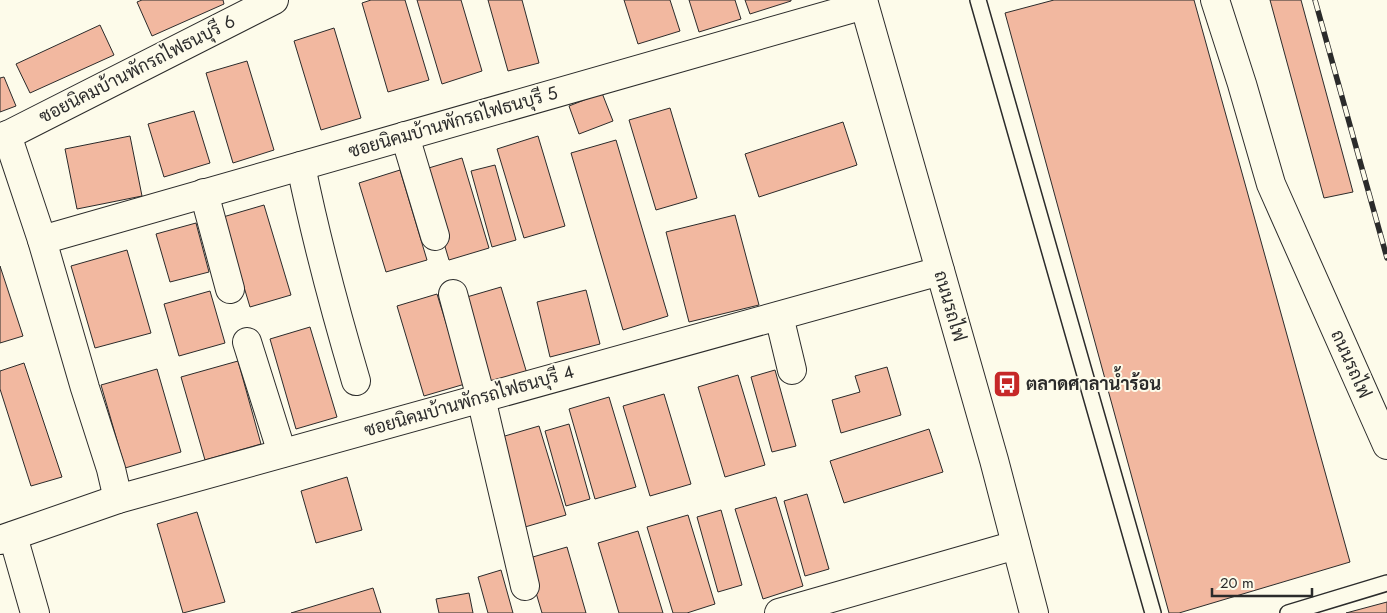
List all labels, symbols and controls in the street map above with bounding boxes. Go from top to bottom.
street label: ซอยนิคมบ้านพักรถไฟธนบุรี 6 [34,8,240,130]
street label: ซอยนิคมบ้านพักรถไฟธนบุรี 5 [345,80,561,164]
street label: ถนนรถไฟ [928,268,972,344]
street label: ถนนรถไฟ [1324,326,1378,402]
street label: ซอยนิคมบ้านพักรถไฟธนบุรี 4 [361,359,577,443]
place label: ตลาดศาลาน้ำร้อน [1026,366,1161,397]
bus stop icon: ตลาดศาลาน้ำร้อน [992,369,1022,399]
scale bar [1212,566,1312,598]
text: 20 m [1220,572,1254,594]

